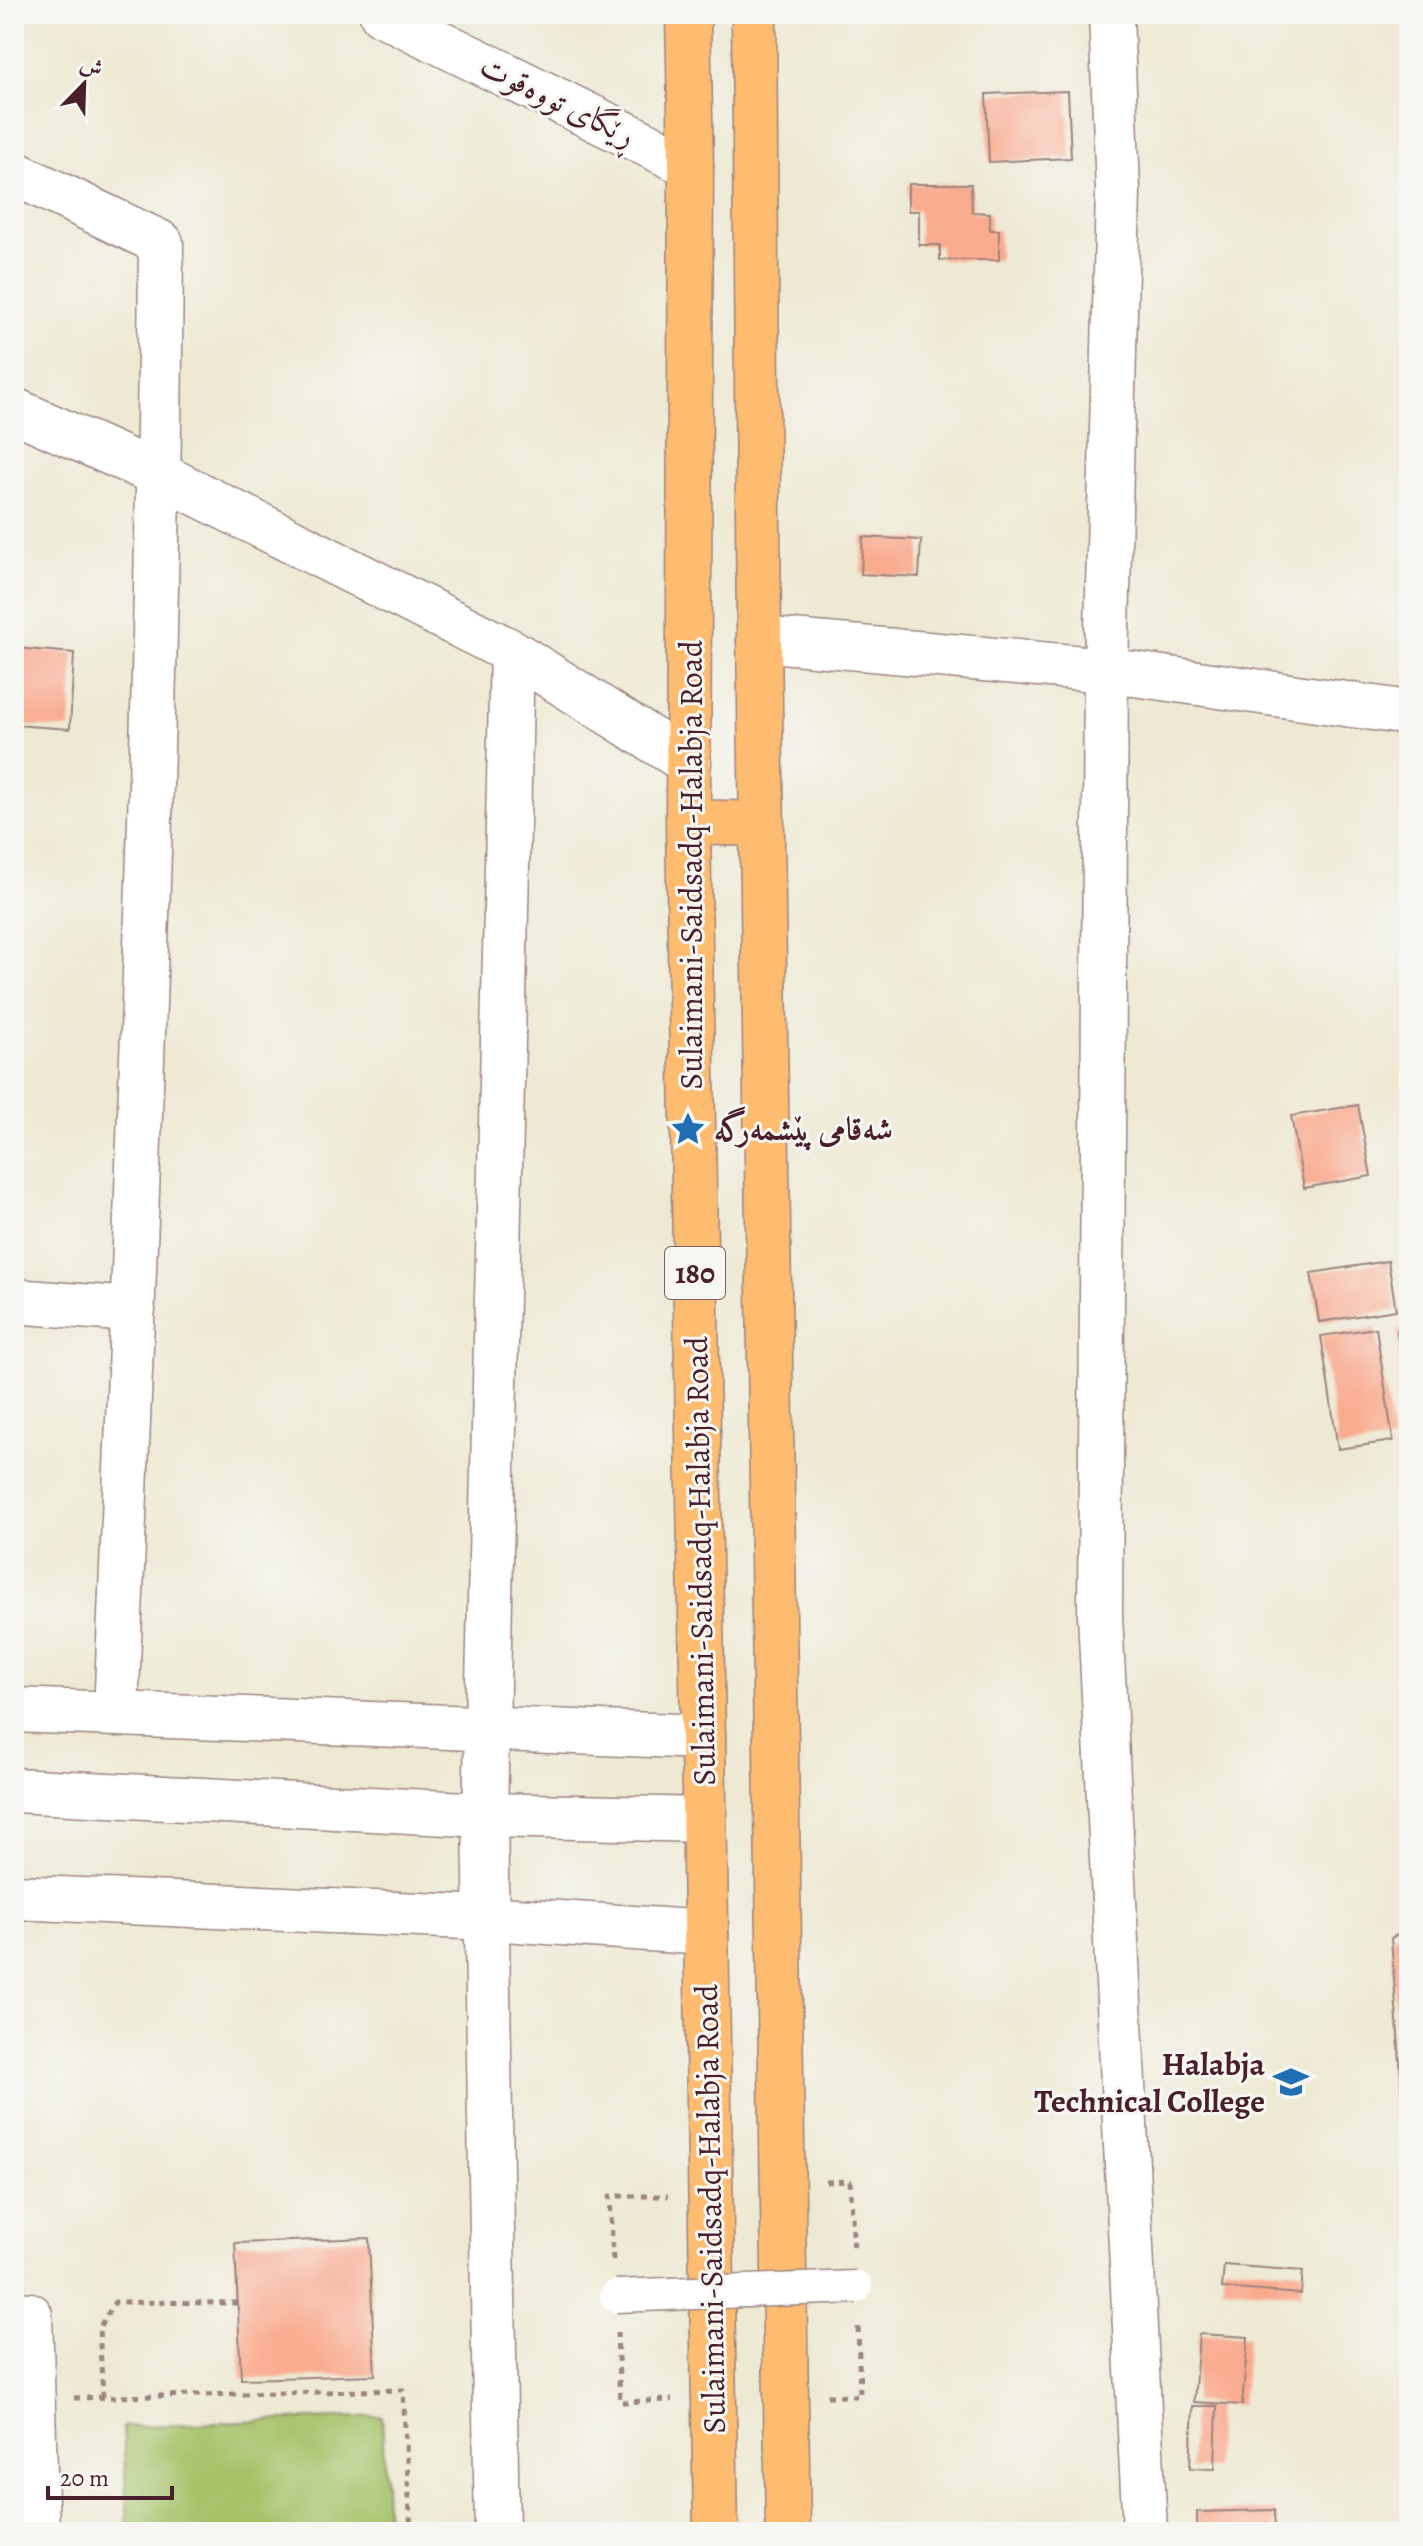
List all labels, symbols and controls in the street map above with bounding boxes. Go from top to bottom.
street label: ڕێگای تووەقوت [471,43,643,160]
north arrow [44,44,124,124]
text: ش [76,48,107,85]
street label: Sulaimani-Saidsadq-Halabja Road [669,639,713,1090]
place label: شەقامی پێشمەرگە [714,1106,893,1151]
place icon: شەقامی پێشمەرگە [669,1110,707,1148]
road number: 180 [665,1247,725,1299]
street label: Sulaimani-Saidsadq-Halabja Road [674,1335,726,1786]
street label: Sulaimani-Saidsadq-Halabja Road [684,1983,736,2434]
place label: Halabja Technical College [1034,2042,1266,2123]
school or university icon: Halabja Technical College [1272,2063,1310,2101]
scale bar [48,2450,172,2500]
text: 20 m [60,2462,109,2494]

